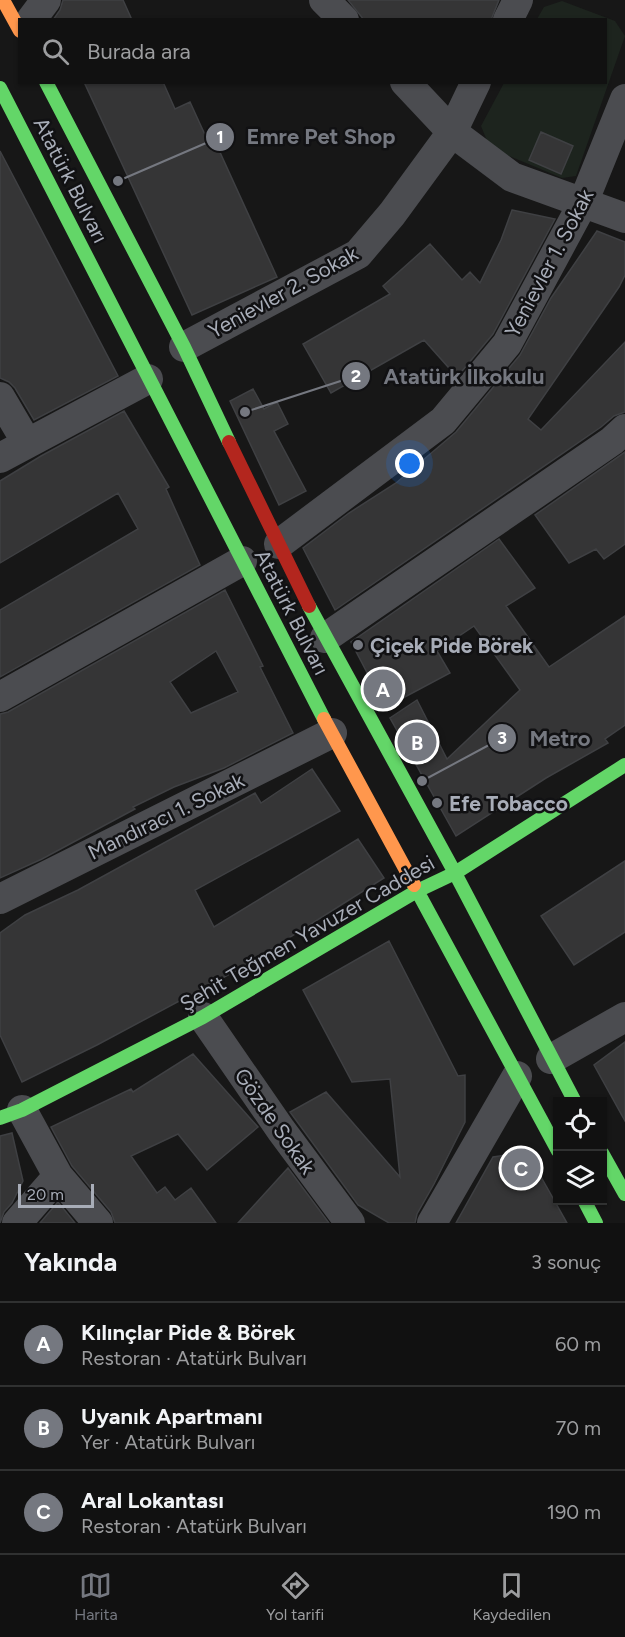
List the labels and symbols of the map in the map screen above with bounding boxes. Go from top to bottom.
street label: Atatürk Bulvarı [29,113,113,247]
callout: Emre Pet Shop [205,117,408,157]
text: Emre Pet Shop [246,123,396,150]
text: 1 [216,126,224,148]
street label: Yenievler 1. Sokak [499,184,599,341]
street label: Yenievler 2. Sokak [204,240,363,343]
callout: Atatürk İlkokulu [341,356,556,396]
text: Atatürk İlkokulu [384,363,544,390]
text: 2 [351,365,361,387]
your location [395,449,424,478]
street label: Atatürk Bulvarı [250,545,334,679]
place label: Çiçek Pide Börek [370,633,534,658]
marker: Çiçek Pide Börek [351,638,365,652]
pin: A [364,666,403,712]
callout: Metro [487,718,602,758]
pin: B [398,720,436,764]
text: Metro [529,725,591,752]
text: 3 [497,727,507,749]
street label: Mandıracı 1. Sokak [84,767,249,865]
place label: Efe Tobacco [449,791,568,816]
marker: Efe Tobacco [430,796,444,810]
street label: Şehit Teğmen Yavuzer Caddesi [175,850,439,1016]
street label: Gözde Sokak [229,1063,321,1179]
pin: C [502,1146,540,1190]
scale bar [18,1181,94,1208]

